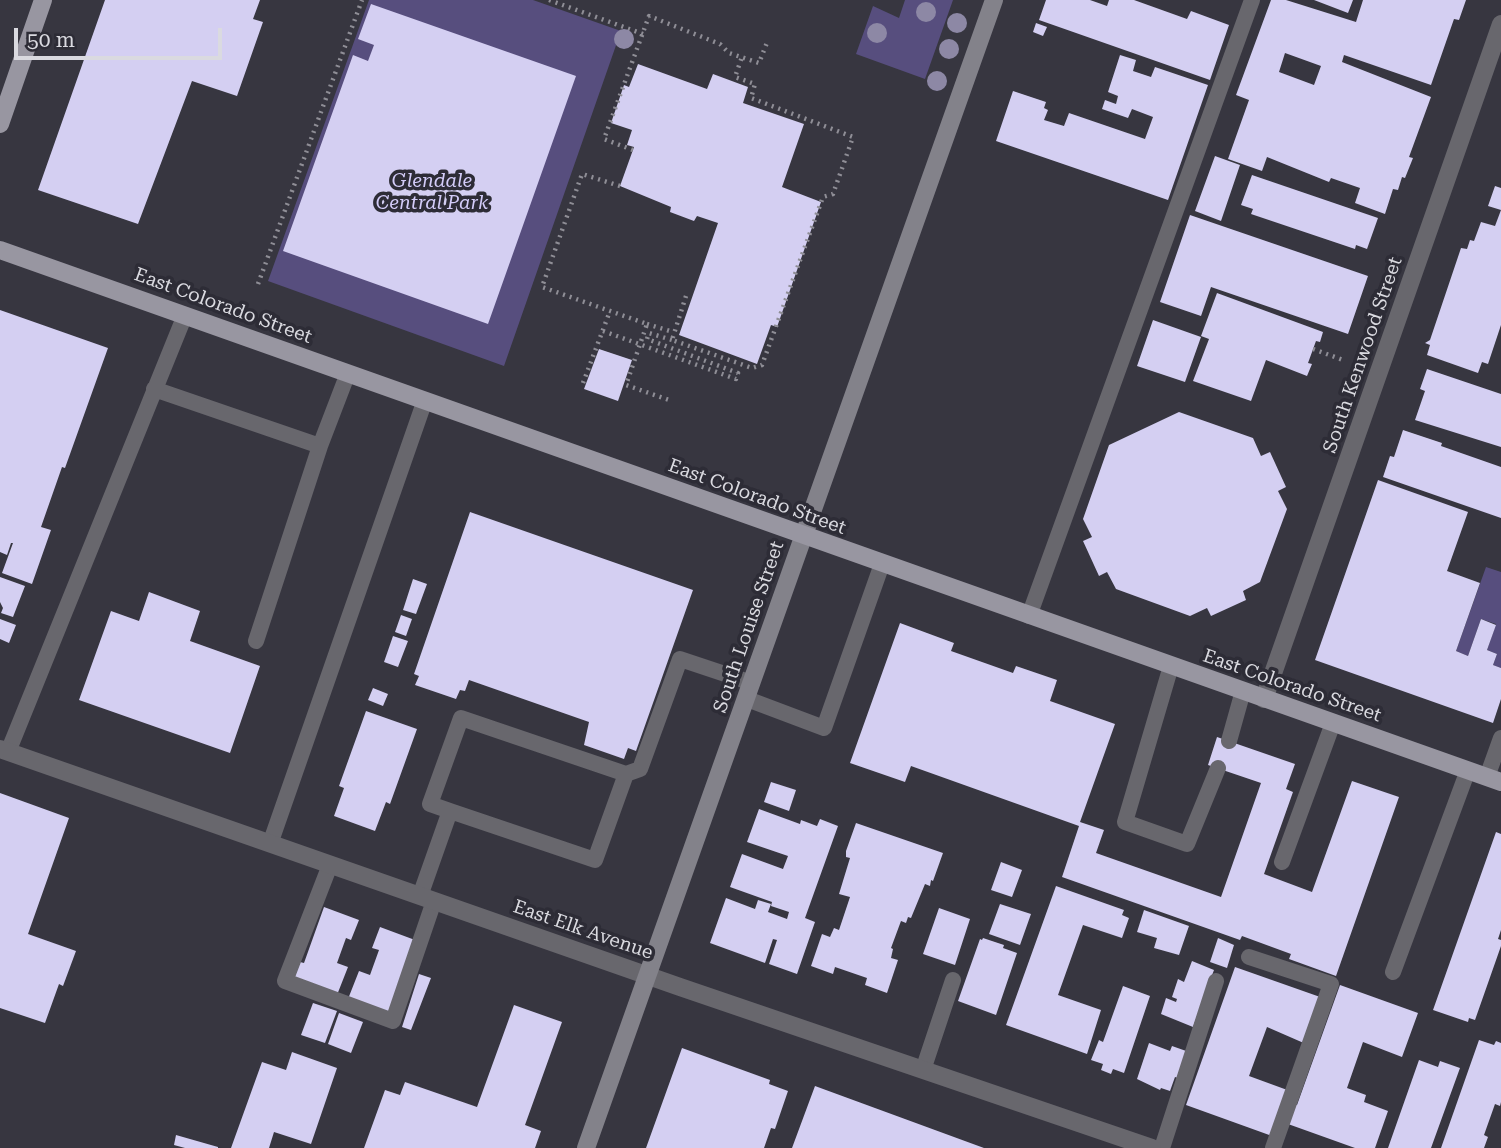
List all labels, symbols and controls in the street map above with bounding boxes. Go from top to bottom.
scale bar [18,14,226,58]
text: 50 m [27,28,75,52]
park label: Glendale Central Park [376,170,488,214]
street label: South Kenwood Street [1319,254,1407,456]
street label: East Colorado Street [131,263,315,349]
street label: East Colorado Street [665,454,849,540]
street label: South Louise Street [709,538,789,716]
street label: East Colorado Street [1200,645,1384,727]
street label: East Elk Avenue [510,895,656,965]

